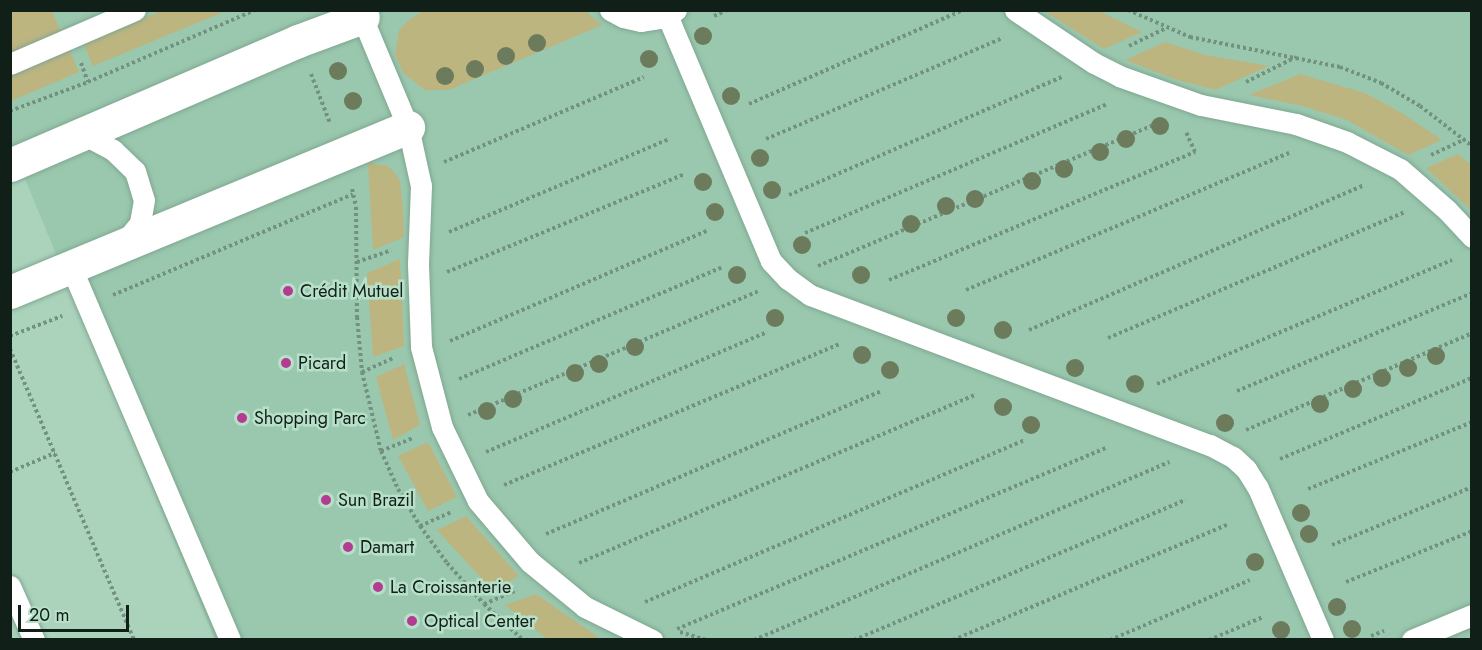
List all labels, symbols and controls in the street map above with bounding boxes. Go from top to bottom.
place label: Crédit Mutuel [300,280,403,302]
marker: Crédit Mutuel [281,284,295,298]
place label: Picard [298,352,346,374]
marker: Picard [279,356,293,370]
place label: Shopping Parc [254,407,366,429]
marker: Shopping Parc [235,411,249,425]
place label: Sun Brazil [338,489,414,511]
marker: Sun Brazil [319,493,333,507]
place label: Damart [360,536,414,558]
marker: Damart [341,540,355,554]
place label: La Croissanterie [390,576,511,598]
marker: La Croissanterie [371,580,385,594]
scale bar [21,593,132,631]
text: 20 m [29,602,69,628]
place label: Optical Center [424,610,535,632]
marker: Optical Center [405,614,419,628]

